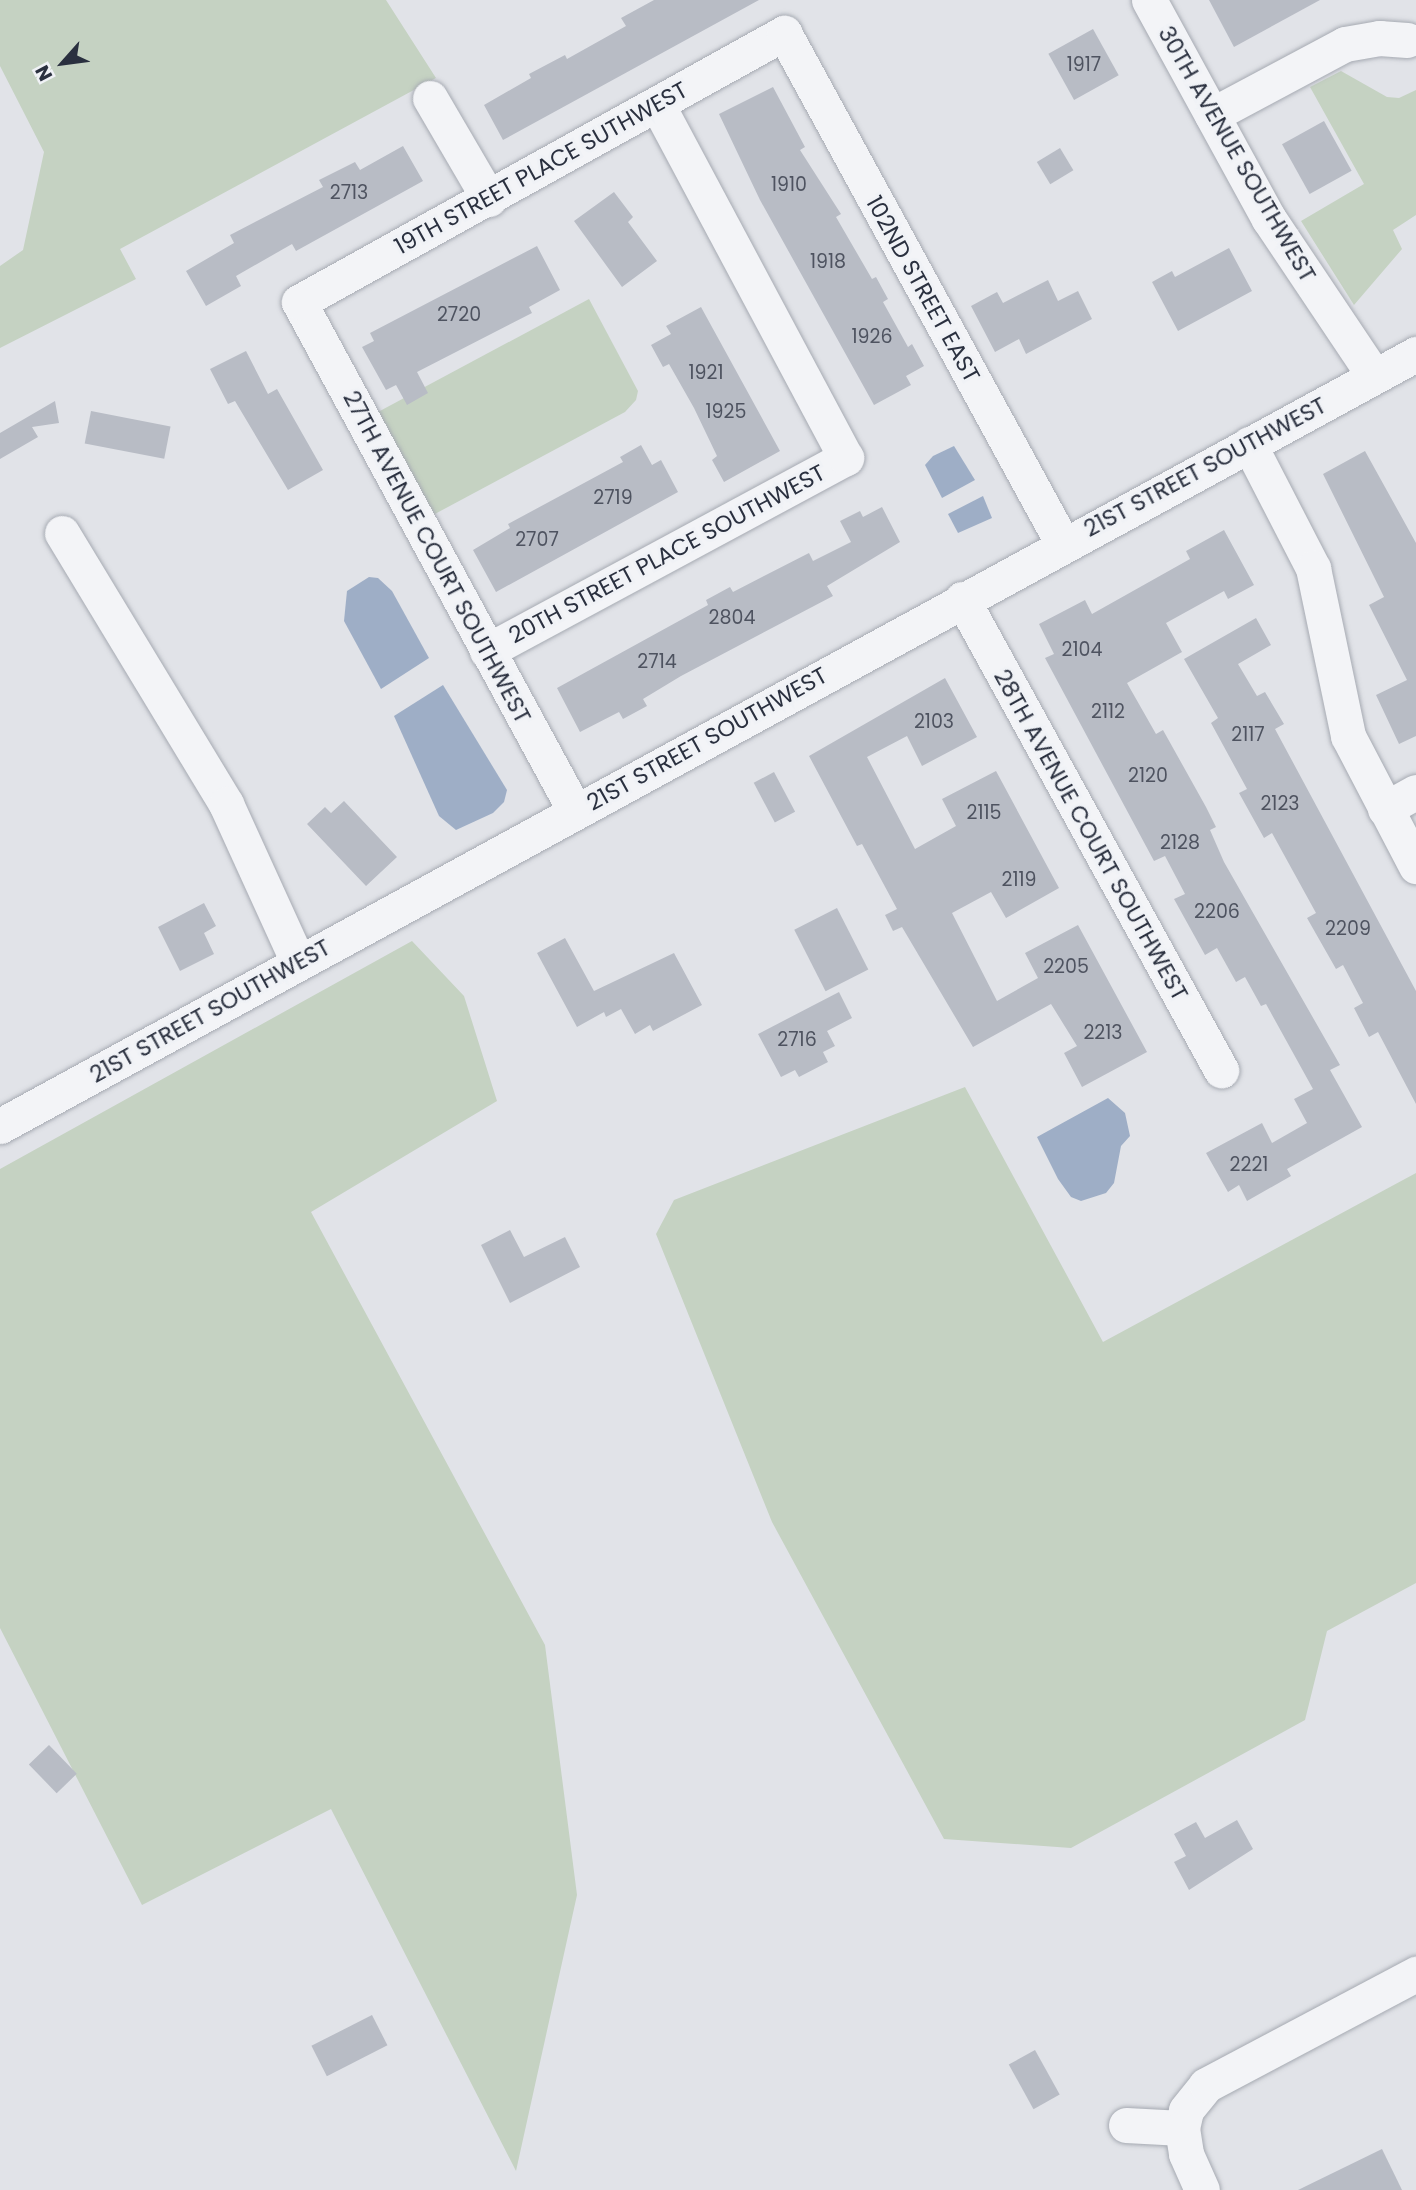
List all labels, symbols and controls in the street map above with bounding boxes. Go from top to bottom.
street label: 30TH AVENUE SOUTHWEST [1152,21,1322,287]
north arrow [28,28,98,98]
house number: 1917 [1067,54,1101,76]
text: N [29,60,59,86]
street label: 19TH STREET PLACE SUTHWEST [390,76,692,260]
house number: 1910 [771,174,807,196]
house number: 2713 [330,182,368,204]
street label: 102ND STREET EAST [860,191,986,387]
house number: 1918 [810,251,846,273]
house number: 2720 [437,304,481,326]
house number: 1926 [851,326,893,348]
house number: 1921 [688,362,724,384]
street label: 27TH AVENUE COURT SOUTHWEST [337,386,537,728]
street label: 21ST STREET SOUTHWEST [1079,391,1331,543]
house number: 1925 [706,401,746,423]
street label: 20TH STREET PLACE SOUTHWEST [504,459,830,649]
house number: 2719 [593,487,633,509]
house number: 2707 [515,529,559,551]
house number: 2804 [709,607,755,629]
house number: 2104 [1062,639,1102,661]
house number: 2714 [637,651,677,673]
street label: 21ST STREET SOUTHWEST [582,661,832,817]
street label: 28TH AVENUE COURT SOUTHWEST [988,665,1194,1005]
house number: 2112 [1091,701,1125,723]
house number: 2103 [914,711,954,733]
house number: 2117 [1231,724,1265,746]
house number: 2120 [1128,765,1168,787]
house number: 2123 [1260,793,1300,815]
house number: 2115 [966,802,1002,824]
house number: 2128 [1160,832,1200,854]
house number: 2119 [1001,869,1037,891]
house number: 2206 [1194,901,1240,923]
house number: 2209 [1325,918,1371,940]
street label: 21ST STREET SOUTHWEST [85,933,335,1089]
house number: 2205 [1043,956,1089,978]
house number: 2213 [1083,1022,1123,1044]
house number: 2716 [777,1029,817,1051]
house number: 2221 [1230,1154,1268,1176]

